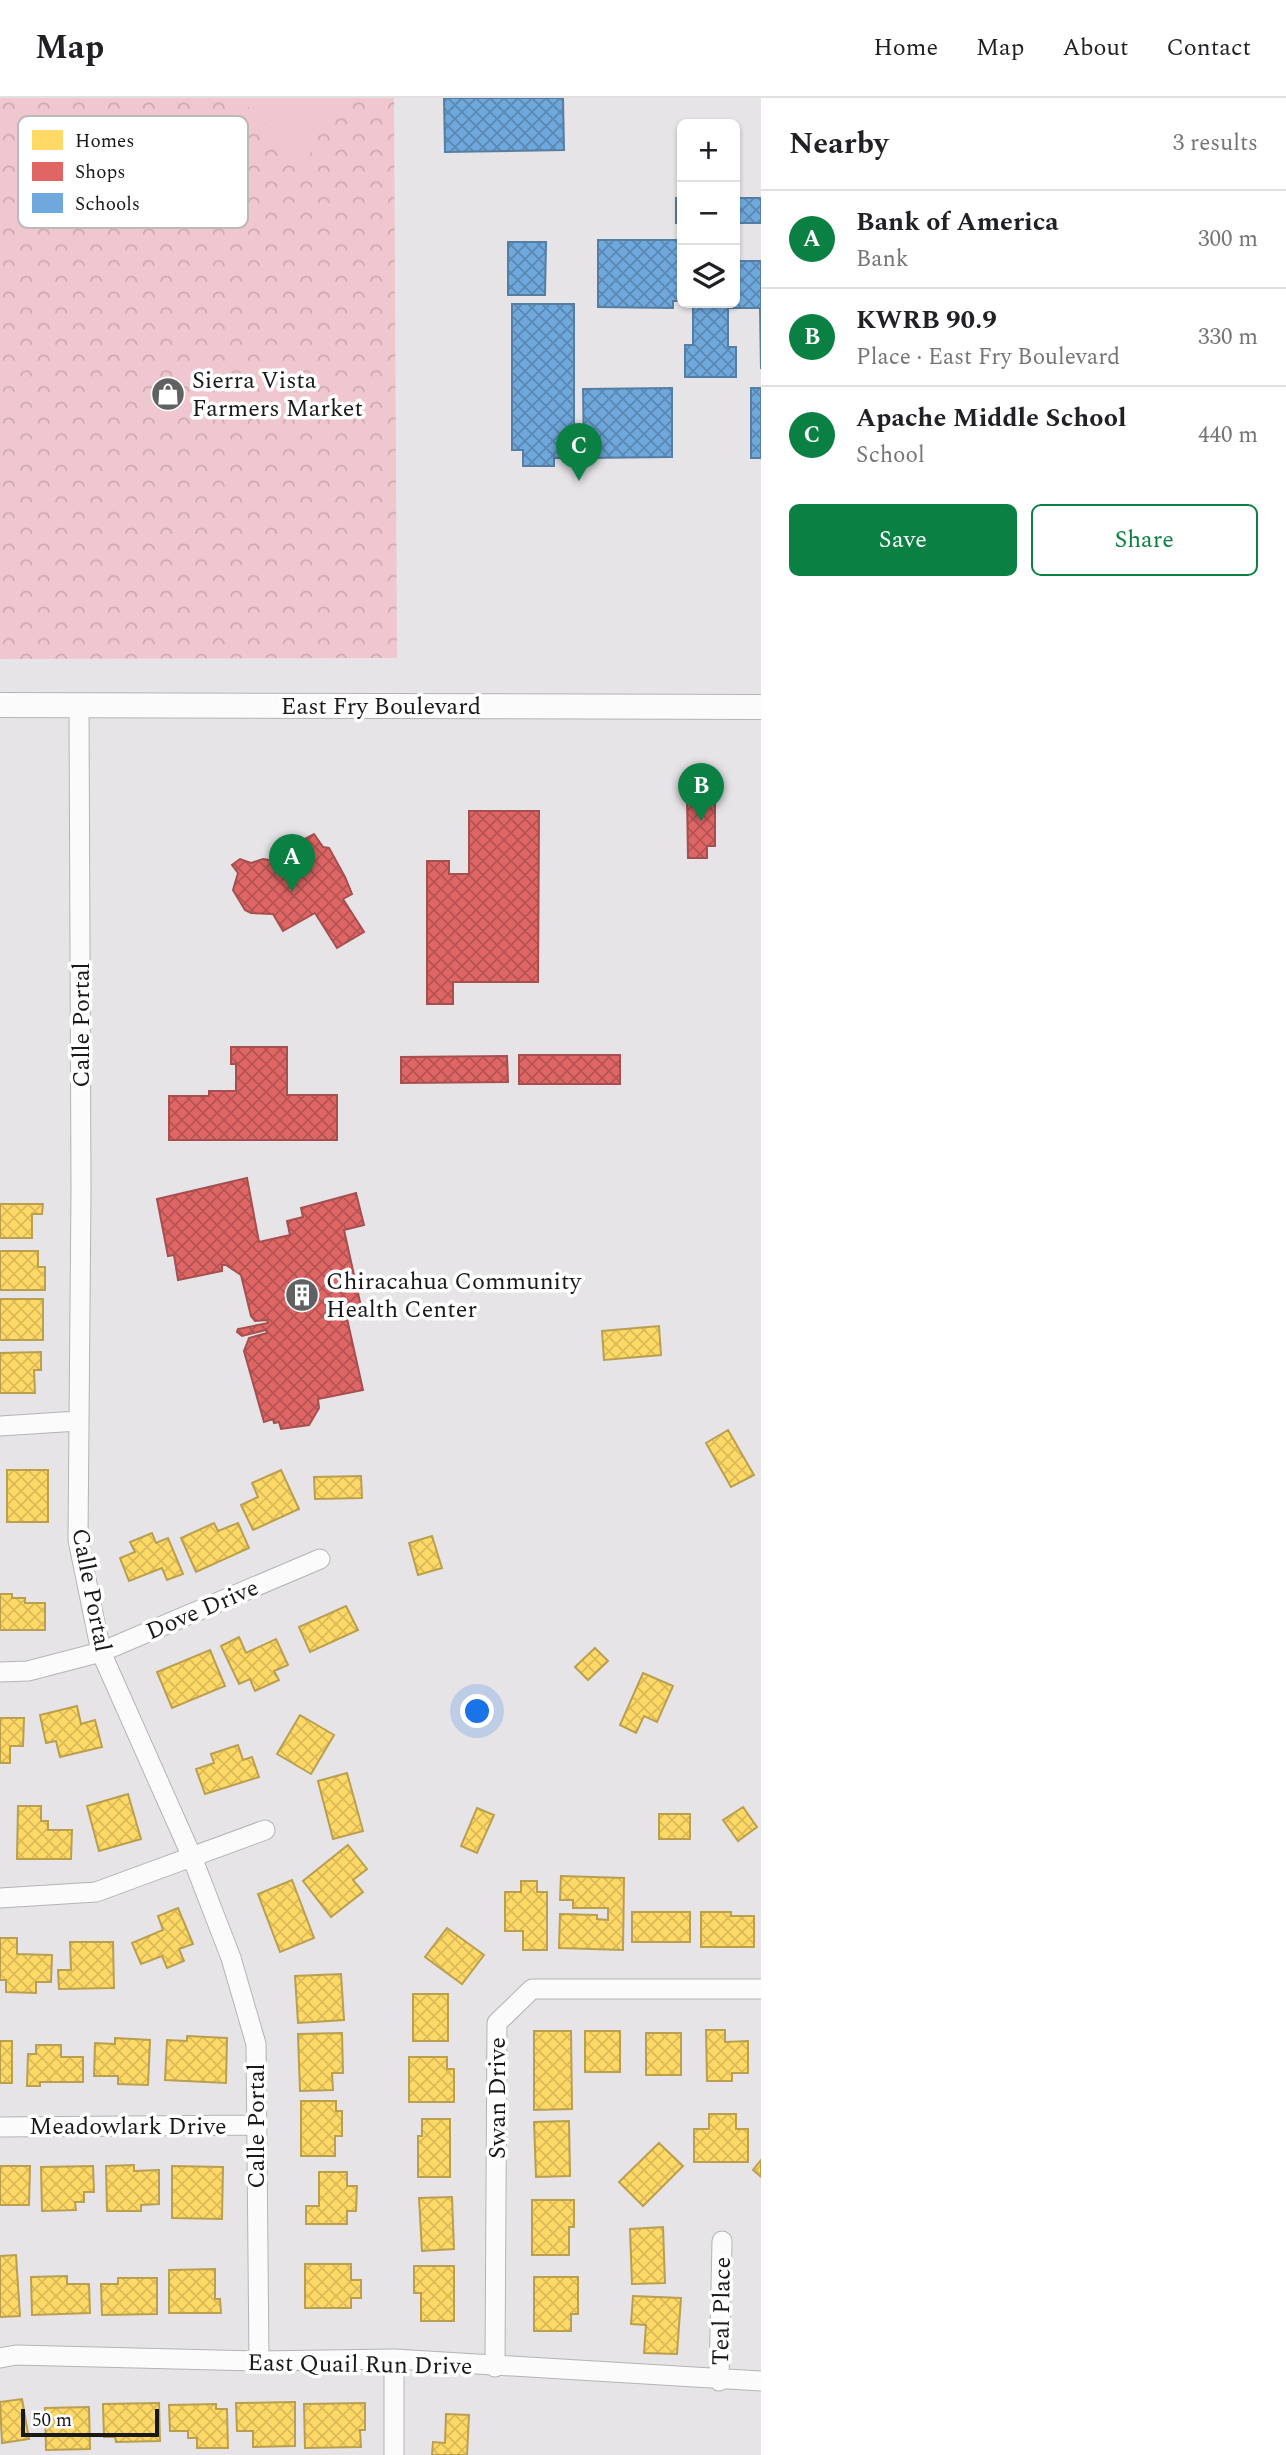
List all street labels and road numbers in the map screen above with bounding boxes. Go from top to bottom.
street label: East Fry Boulevard [281,689,481,725]
street label: Calle Portal [64,962,100,1088]
street label: Calle Portal [61,1525,121,1655]
street label: Dove Drive [140,1570,264,1650]
street label: Swan Drive [480,2037,516,2159]
street label: Calle Portal [239,2063,275,2189]
street label: Meadowlark Drive [29,2109,227,2145]
street label: Teal Place [703,2256,741,2366]
street label: East Quail Run Drive [247,2345,473,2385]

